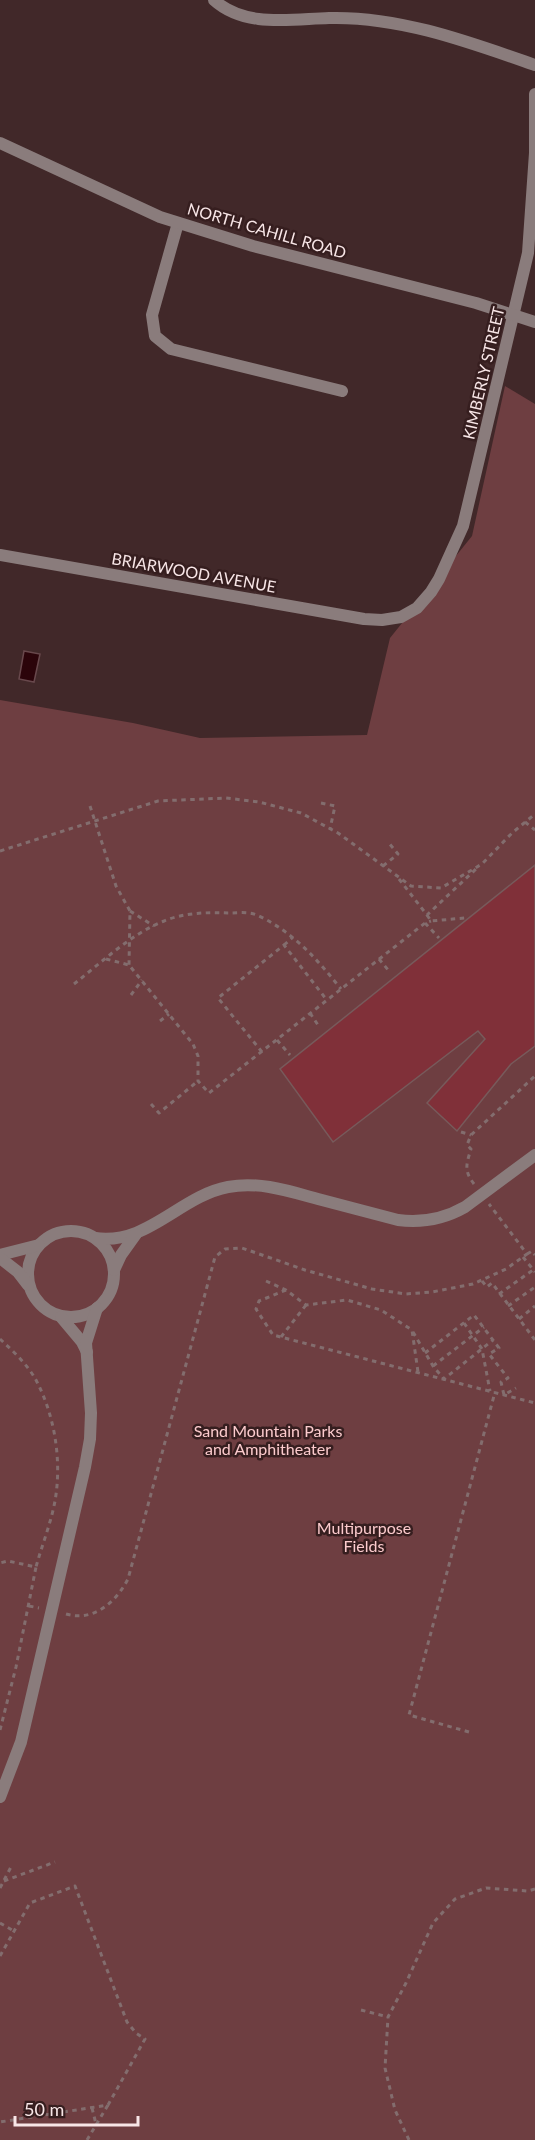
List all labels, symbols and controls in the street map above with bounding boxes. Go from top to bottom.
street label: NORTH CAHILL ROAD [185,198,349,262]
street label: KIMBERLY STREET [458,304,508,441]
street label: BRIARWOOD AVENUE [110,548,278,596]
park label: Sand Mountain Parks and Amphitheater [194,1421,342,1458]
park label: Multipurpose Fields [317,1518,411,1555]
scale bar [15,2089,138,2127]
text: 50 m [24,2098,64,2120]

